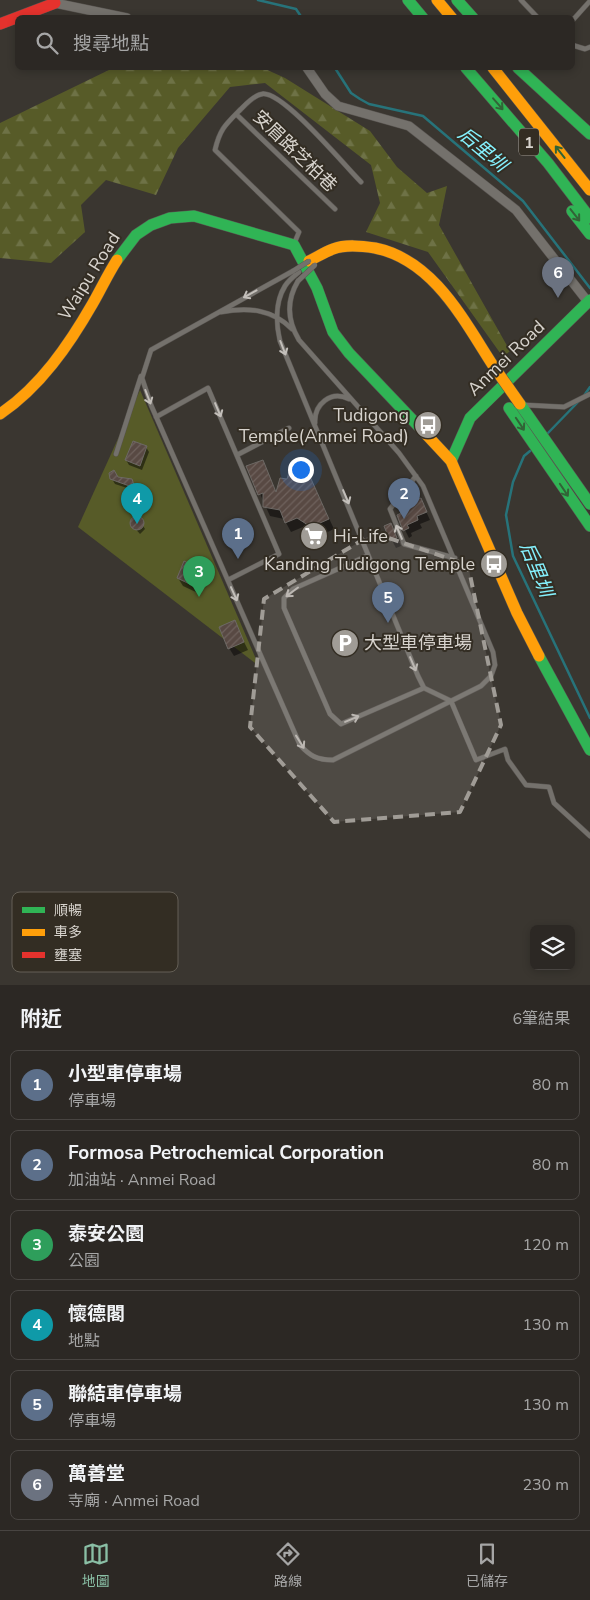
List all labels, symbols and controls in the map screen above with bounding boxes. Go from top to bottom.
search box [15,15,575,70]
icon: search [33,29,61,57]
text: 搜尋地點 [73,31,149,57]
one-way arrow [492,98,503,111]
street label: 安眉路芝柏巷 [248,105,342,197]
water label: 后里圳 [452,121,515,180]
road number: 1 [519,128,539,156]
one-way arrow [555,146,566,159]
one-way arrow [569,208,580,221]
street label: Waipu Road [52,227,126,325]
pin: 6 [542,257,574,298]
one-way arrow [243,290,258,299]
street label: Anmei Road [462,315,550,401]
one-way arrow [279,339,288,355]
one-way arrow [144,389,153,404]
one-way arrow [213,402,223,417]
place label: Tudigong Temple(Anmei Road) [239,403,409,448]
bus stop icon: Tudigong Temple(Anmei Road) [413,410,443,440]
one-way arrow [515,417,525,431]
your location [288,457,314,483]
pin: 2 [388,478,420,519]
pin: 4 [121,483,153,524]
one-way arrow [559,483,570,497]
one-way arrow [342,489,351,504]
pin: 1 [222,518,254,559]
supermarket icon: Hi-Life [299,521,329,551]
place label: Hi-Life [333,524,388,548]
one-way arrow [393,525,403,540]
water label: 后里圳 [513,538,560,603]
bus stop icon: Kanding Tudigong Temple [479,549,509,579]
place label: Kanding Tudigong Temple [264,552,475,576]
pin: 3 [183,556,215,597]
pin: 5 [372,582,404,623]
one-way arrow [229,586,239,601]
one-way arrow [286,586,299,597]
parking icon: 大型車停車場 [330,628,360,658]
place label: 大型車停車場 [364,631,472,655]
one-way arrow [409,656,419,671]
one-way arrow [344,714,359,724]
one-way arrow [295,735,305,749]
legend [12,892,178,972]
text: 順暢 [54,901,82,920]
text: 車多 [54,923,82,942]
map controls [530,925,575,970]
button: layers [530,925,575,970]
text: 壅塞 [54,946,82,965]
text: 附近 [20,1005,62,1033]
text: 6筆結果 [512,1008,570,1030]
text: 小型車停車場 [68,1061,182,1087]
text: 1 [32,1074,42,1096]
text: 80 m [532,1074,569,1096]
text: 停車場 [68,1090,116,1112]
text: Formosa Petrochemical Corporation [68,1140,384,1166]
text: 2 [32,1154,42,1176]
text: 80 m [532,1154,569,1176]
text: 加油站 · Anmei Road [68,1169,216,1191]
text: 泰安公園 [68,1221,144,1247]
text: 3 [32,1234,42,1256]
text: 120 m [522,1234,569,1256]
text: 公園 [68,1250,100,1272]
text: 懷德閣 [68,1301,125,1327]
text: 4 [32,1314,42,1336]
text: 130 m [522,1314,569,1336]
text: 地點 [68,1330,100,1352]
text: 聯結車停車場 [68,1381,182,1407]
text: 5 [32,1394,42,1416]
text: 130 m [522,1394,569,1416]
text: 停車場 [68,1410,116,1432]
text: 萬善堂 [68,1461,125,1487]
text: 6 [32,1474,42,1496]
text: 230 m [522,1474,569,1496]
text: 寺廟 · Anmei Road [68,1490,200,1512]
tab: 地圖 [82,1540,110,1591]
tab: 路線 [274,1540,302,1591]
tab: 已儲存 [466,1540,508,1591]

